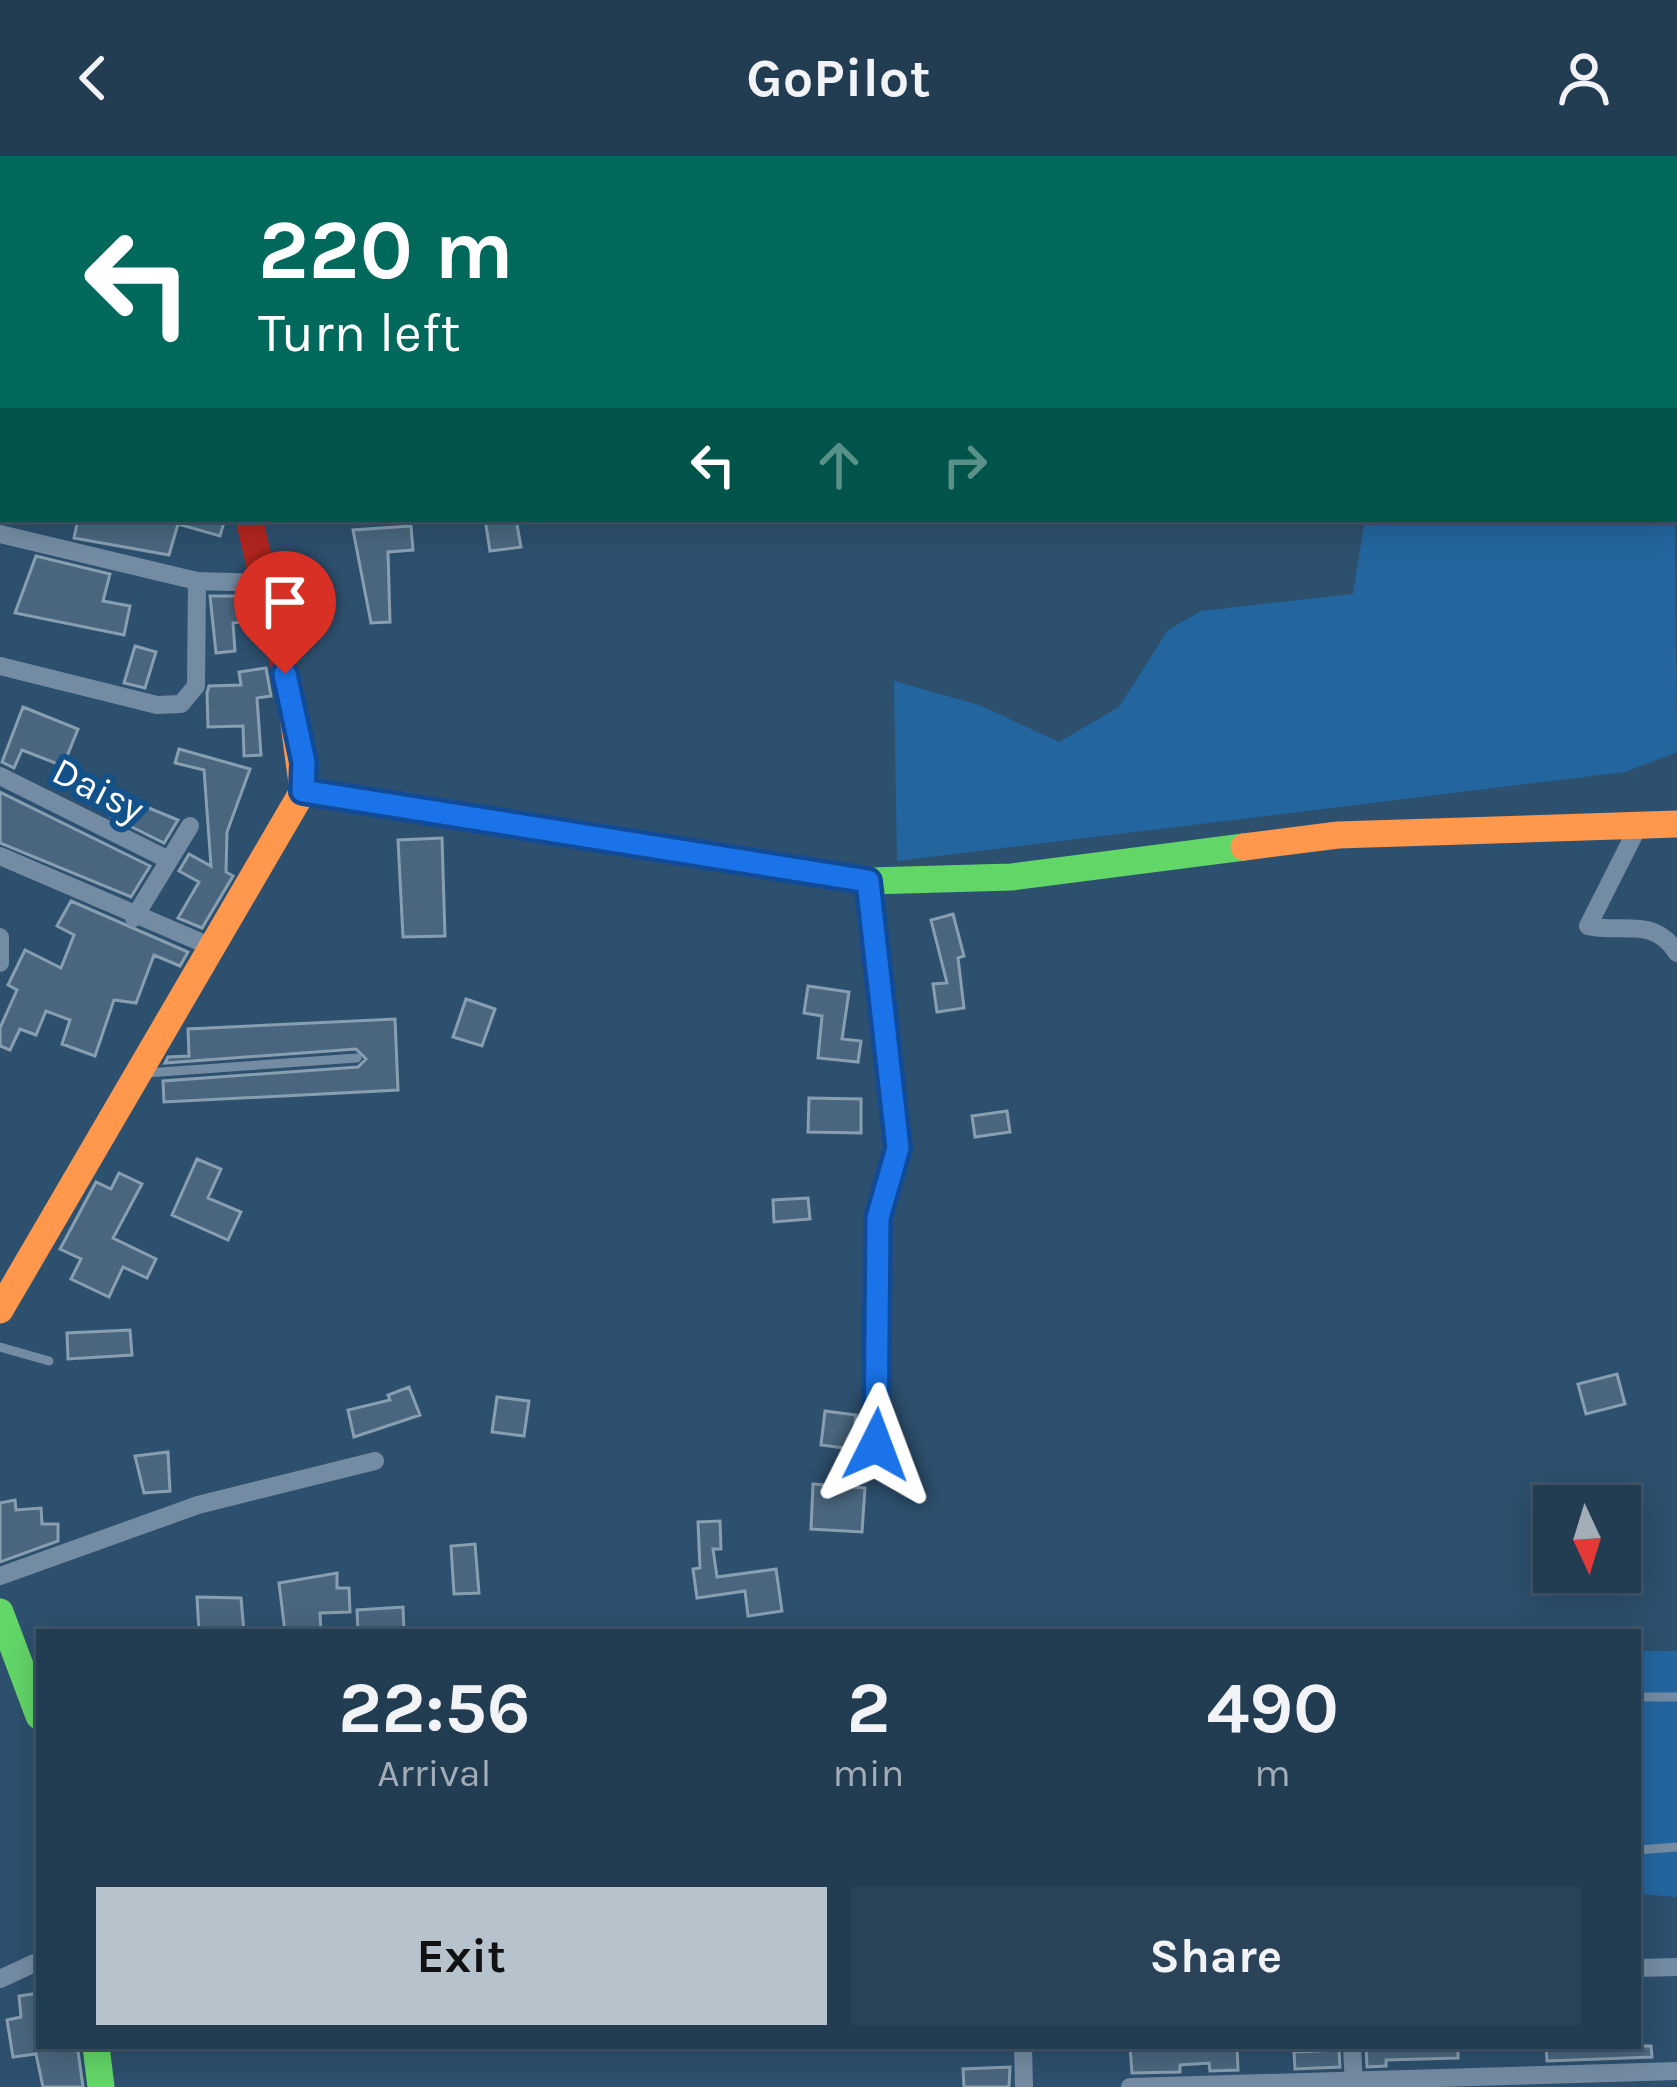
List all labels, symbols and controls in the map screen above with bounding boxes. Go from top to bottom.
icon: back [60,45,126,111]
icon: person [1551,45,1617,111]
text: GoPilot [746,46,931,110]
text: 220 m [258,201,514,299]
icon: left [60,204,216,360]
text: Turn left [258,301,461,365]
icon: left [680,432,746,498]
icon: ahead [806,432,872,498]
icon: right [932,432,998,498]
pin [234,551,336,674]
icon: arrive [252,569,318,635]
street label: Daisy [45,747,152,832]
position arrow [813,1382,939,1508]
north arrow [1533,1485,1641,1593]
map controls [1533,1485,1641,1593]
text: 22:56 [338,1666,530,1750]
text: 2 [847,1666,890,1750]
text: 490 [1206,1666,1339,1750]
text: Arrival [377,1750,491,1796]
text: min [833,1750,904,1796]
text: m [1254,1750,1291,1796]
button: Exit [96,1887,827,2025]
button: Share [851,1887,1581,2025]

